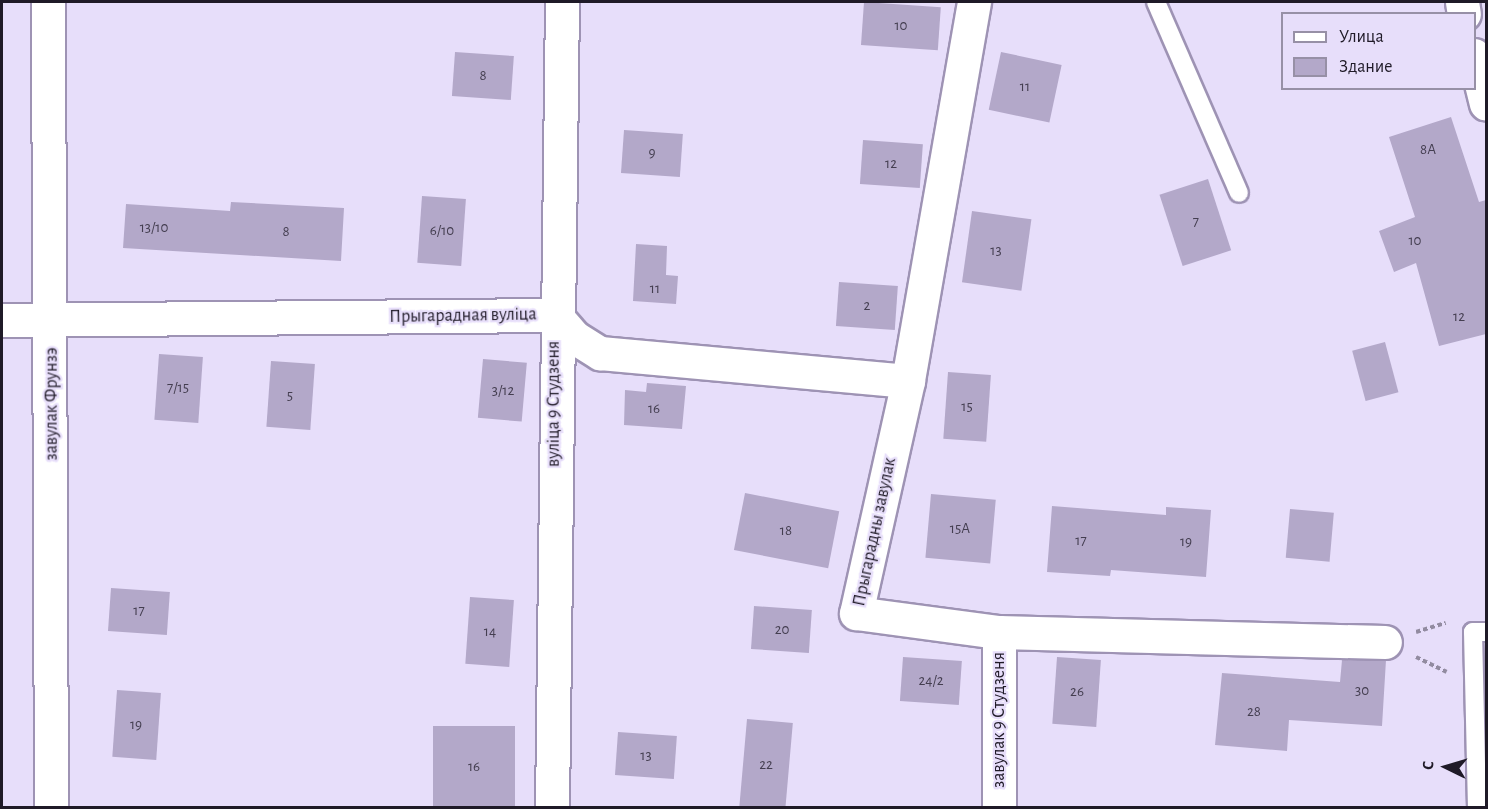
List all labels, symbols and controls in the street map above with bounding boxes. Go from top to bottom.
legend [1281,12,1476,90]
house number: 10 [894,17,908,35]
text: Улица [1339,28,1384,46]
text: Здание [1339,58,1393,76]
house number: 8 [479,67,487,85]
house number: 11 [1020,78,1030,96]
house number: 8А [1420,141,1436,159]
house number: 9 [648,144,656,162]
house number: 12 [885,155,897,173]
house number: 7 [1193,213,1199,231]
house number: 13/10 [140,219,168,237]
house number: 6/10 [430,222,454,240]
house number: 8 [282,223,290,241]
house number: 10 [1408,232,1422,250]
house number: 13 [990,242,1002,260]
house number: 11 [650,280,660,298]
house number: 2 [864,297,870,315]
street label: Прыгарадная вуліца [389,304,537,328]
house number: 12 [1453,308,1465,326]
street label: вуліца 9 Студзеня [543,341,565,467]
street label: завулак Фрунзэ [41,347,63,461]
house number: 7/15 [167,379,189,397]
house number: 3/12 [492,382,514,400]
house number: 5 [287,387,293,405]
house number: 15 [961,398,973,416]
house number: 16 [648,400,660,418]
street label: Прыгарадны завулак [849,456,901,608]
house number: 15А [950,520,970,538]
house number: 18 [780,522,792,540]
house number: 17 [1075,532,1087,550]
house number: 19 [1180,533,1192,551]
house number: 17 [133,602,145,620]
house number: 20 [775,621,789,639]
house number: 14 [484,623,496,641]
street label: завулак 9 Студзеня [988,652,1010,788]
house number: 24/2 [918,672,944,690]
house number: 30 [1355,682,1369,700]
house number: 26 [1070,683,1084,701]
house number: 28 [1247,703,1261,721]
house number: 19 [130,716,142,734]
north arrow [1416,737,1476,797]
house number: 13 [640,747,652,765]
house number: 22 [759,756,773,774]
house number: 16 [468,758,480,776]
text: С [1420,760,1436,771]

